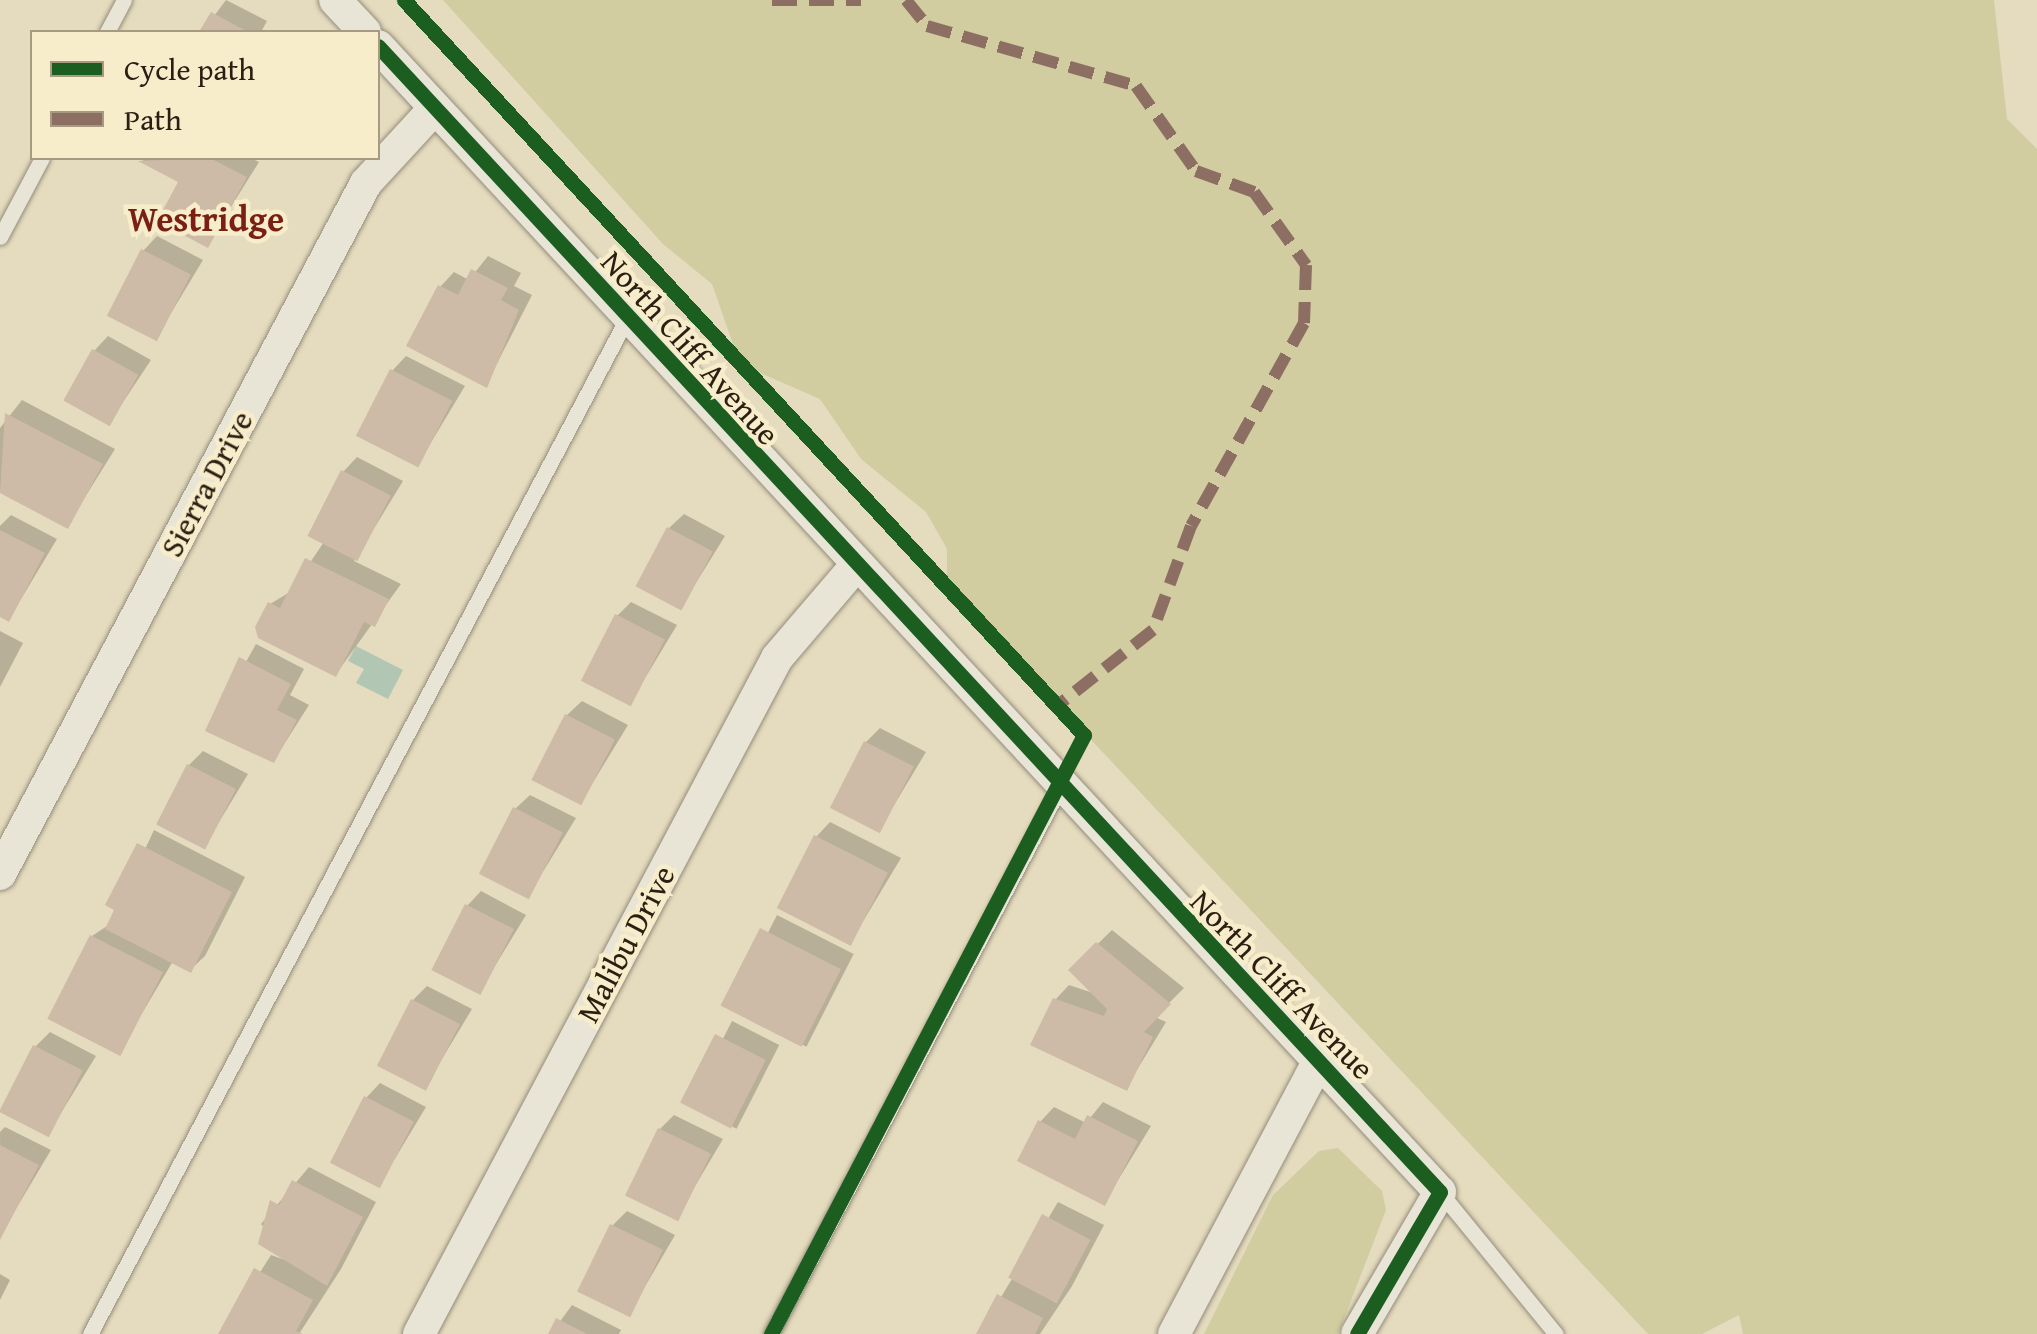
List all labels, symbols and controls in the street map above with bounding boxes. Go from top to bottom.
legend [30,30,380,160]
text: Cycle path [124,47,255,91]
text: Path [124,97,182,141]
district label: Westridge [128,198,284,240]
street label: North Cliff Avenue [593,243,787,453]
street label: Sierra Drive [153,405,261,563]
street label: Malibu Drive [569,859,683,1029]
street label: North Cliff Avenue [1182,882,1382,1088]

